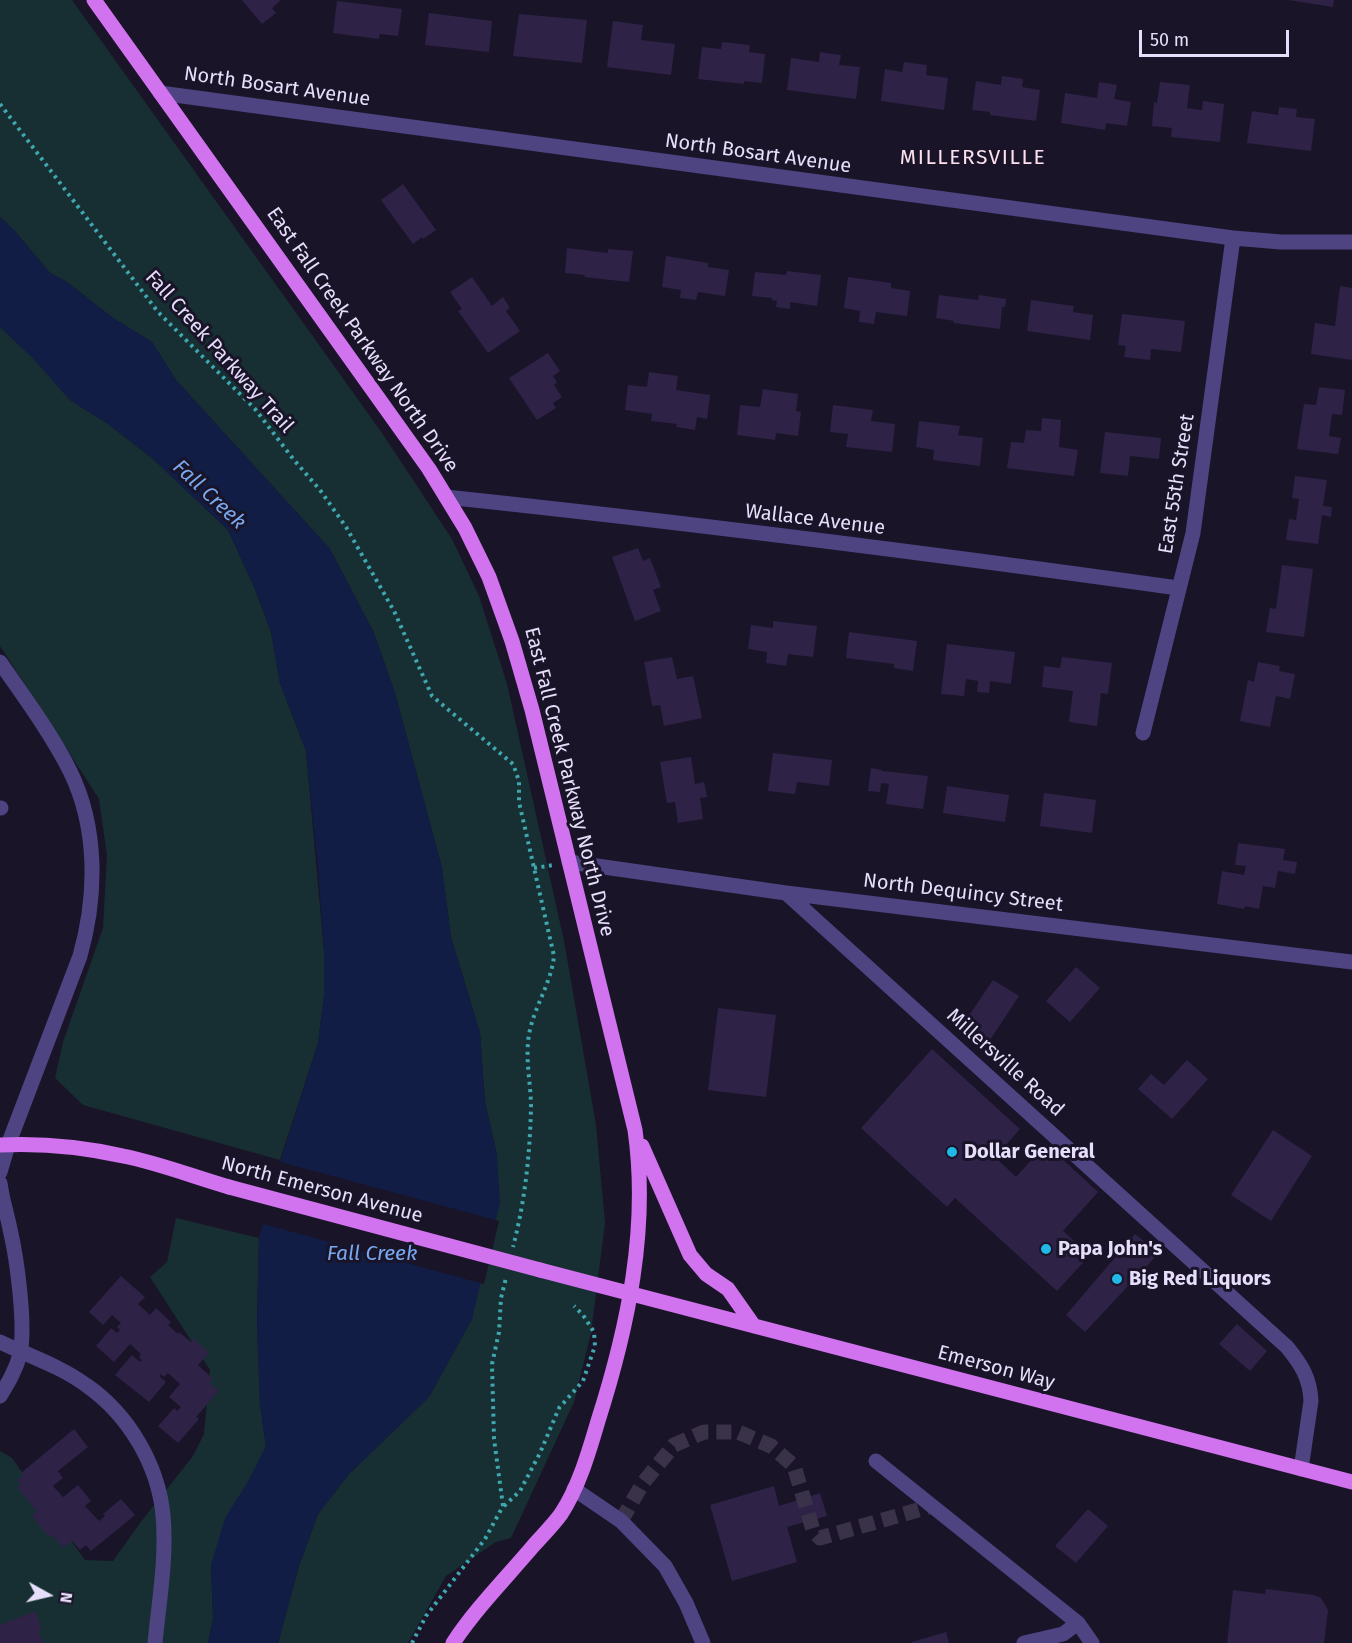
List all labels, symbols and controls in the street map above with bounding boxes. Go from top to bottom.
scale bar [1142,18,1292,56]
text: 50 m [1150,29,1189,51]
street label: North Bosart Avenue [182,62,372,112]
street label: North Bosart Avenue [663,129,853,179]
district label: MILLERSVILLE [900,145,1046,171]
street label: East Fall Creek Parkway North Drive [261,203,463,477]
street label: Fall Creek Parkway Trail [140,266,298,438]
street label: East 55th Street [1154,412,1200,556]
water label: Fall Creek [167,455,251,535]
street label: Wallace Avenue [744,500,886,540]
street label: East Fall Creek Parkway North Drive [519,625,619,939]
street label: North Dequincy Street [862,869,1064,917]
street label: Millersville Road [941,1004,1069,1122]
place label: Dollar General [964,1140,1095,1164]
marker: Dollar General [945,1145,959,1159]
street label: North Emerson Avenue [219,1152,425,1228]
place label: Papa John's [1058,1237,1162,1261]
water label: Fall Creek [327,1241,417,1267]
marker: Papa John's [1039,1242,1053,1256]
place label: Big Red Liquors [1129,1267,1271,1291]
marker: Big Red Liquors [1110,1272,1124,1286]
street label: Emerson Way [935,1341,1057,1395]
north arrow [18,1565,78,1625]
text: N [56,1591,76,1604]

